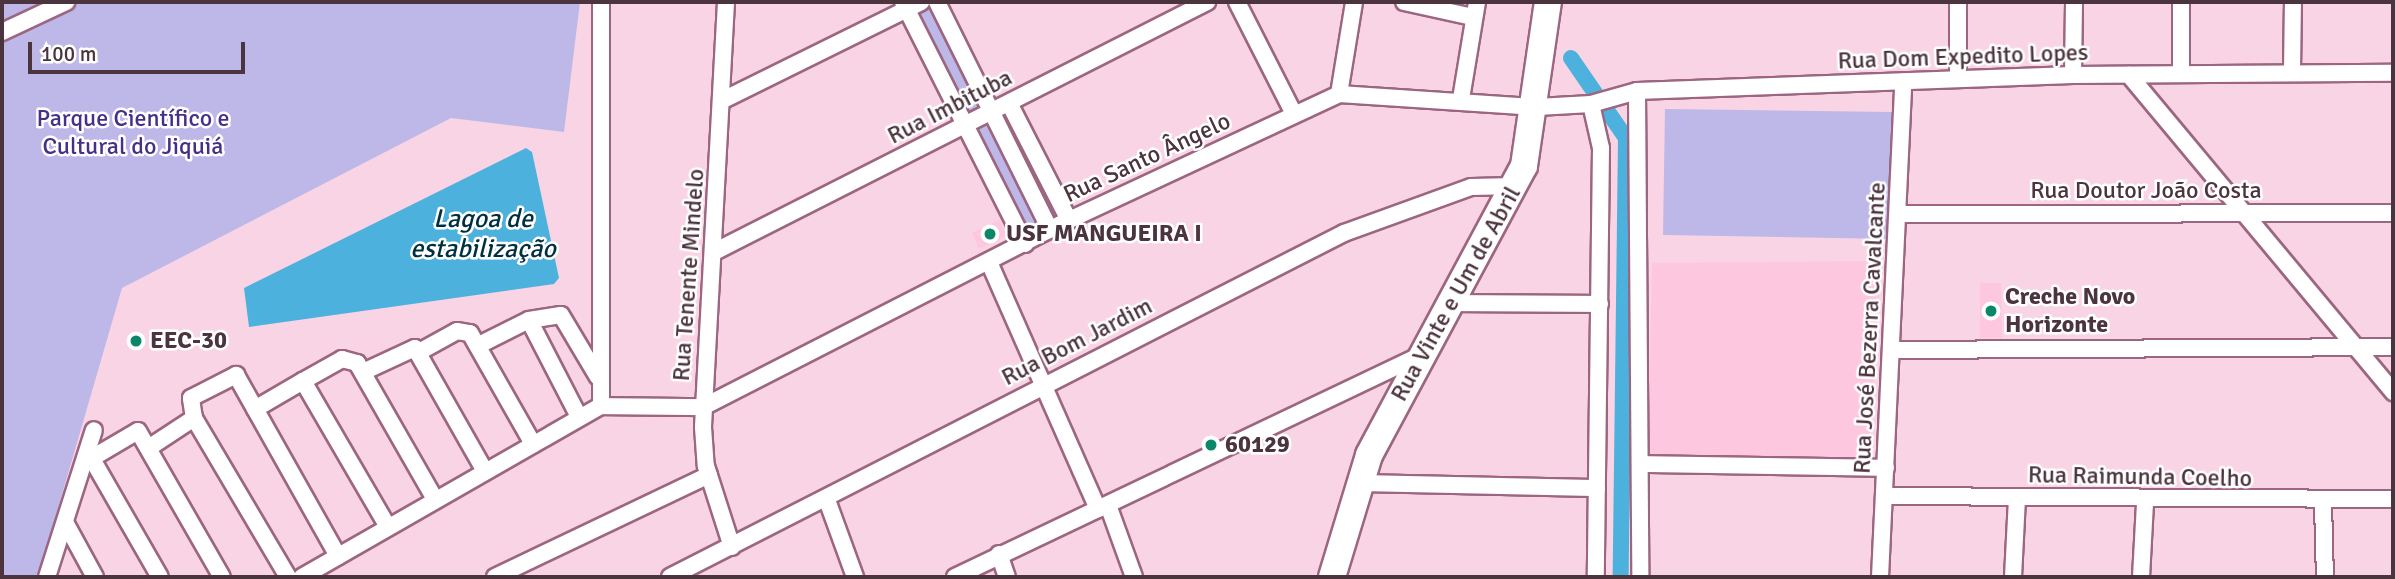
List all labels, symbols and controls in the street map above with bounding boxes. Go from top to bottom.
scale bar [32,28,248,72]
street label: Rua Dom Expedito Lopes [1837,38,2089,76]
text: 100 m [41,41,96,67]
street label: Rua Imbituba [883,63,1017,151]
park label: Parque Científico e Cultural do Jiquiá [37,105,229,161]
street label: Rua Santo Ângelo [1059,107,1235,209]
street label: Rua Tenente Mindelo [667,168,711,382]
street label: Rua Doutor João Costa [2030,177,2262,205]
street label: Rua José Bezerra Cavalcante [1848,181,1892,475]
street label: Rua Vinte e Um de Abril [1385,182,1527,406]
water label: Lagoa de estabilização [410,204,556,266]
place label: USF MANGUEIRA I [1006,220,1202,248]
marker: USF MANGUEIRA I [980,224,1000,244]
place label: Creche Novo Horizonte [2005,283,2135,339]
street label: Rua Bom Jardim [997,292,1157,392]
marker: Creche Novo Horizonte [1983,303,1999,319]
place label: EEC-30 [150,327,227,355]
marker: EEC-30 [128,333,144,349]
place label: 60129 [1225,431,1290,459]
marker: 60129 [1203,437,1219,453]
street label: Rua Raimunda Coelho [2028,461,2252,493]

